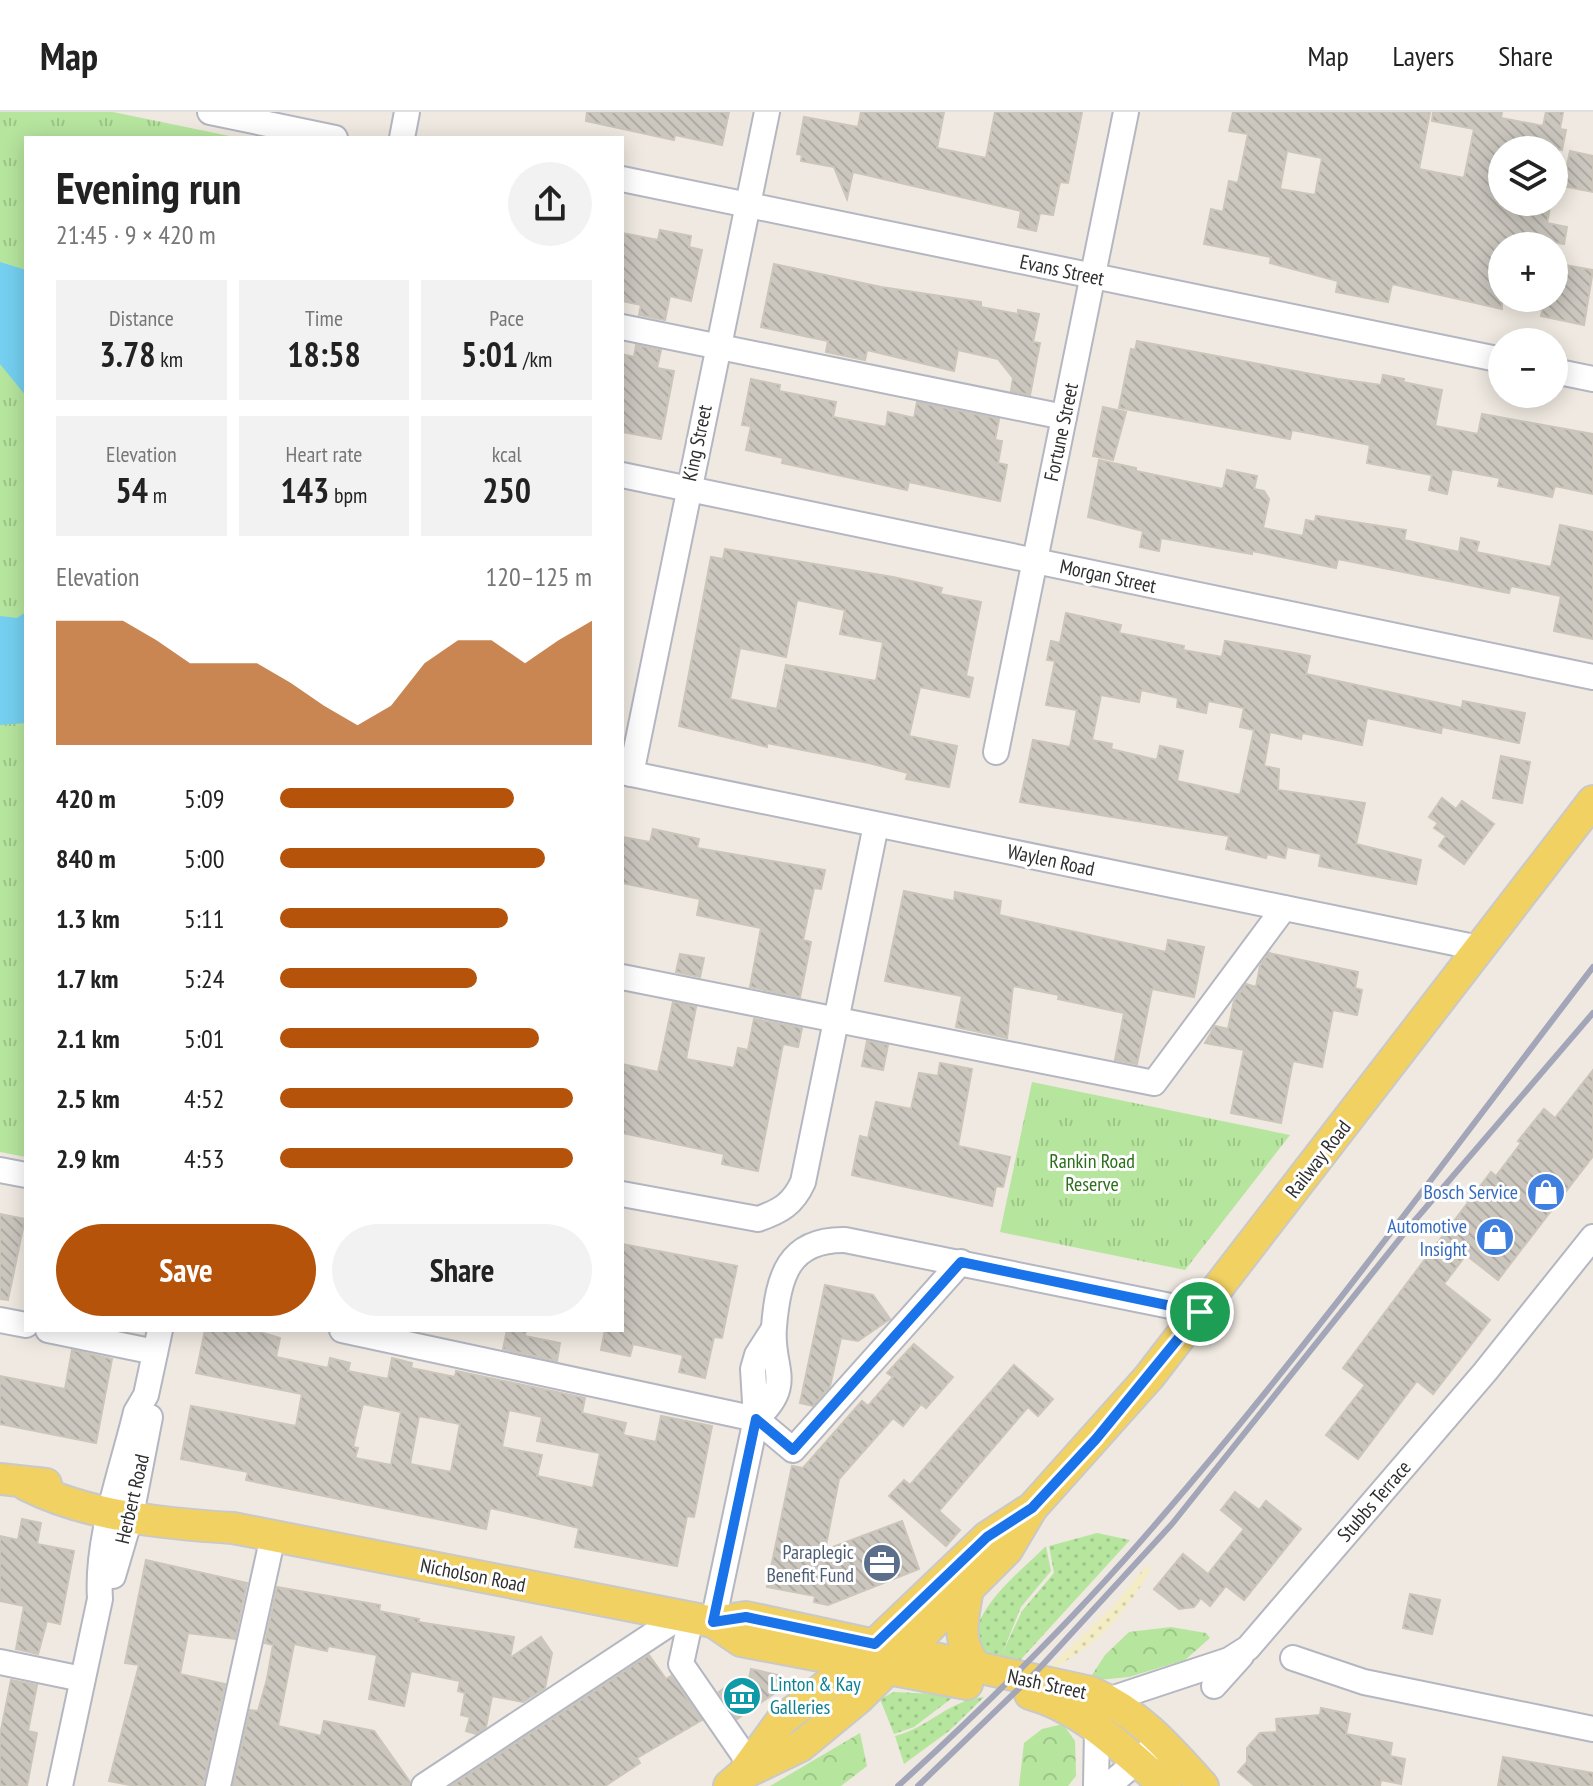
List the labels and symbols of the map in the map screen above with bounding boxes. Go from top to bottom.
street label: Evans Street [1017,248,1107,292]
street label: Fortune Street [1038,380,1084,483]
street label: King Street [676,402,718,483]
street label: Morgan Street [1057,553,1159,599]
street label: Waylen Road [1005,838,1097,882]
street label: Railway Road [1280,1115,1356,1203]
park label: Rankin Road Reserve [1049,1148,1135,1197]
shop icon: Bosch Service [1525,1171,1567,1213]
place label: Bosch Service [1424,1179,1518,1205]
place label: Automotive Insight [1387,1213,1467,1262]
shop icon: Automotive Insight [1474,1216,1516,1258]
pin [1166,1278,1234,1346]
street label: Herbert Road [109,1452,155,1546]
street label: Stubbs Terrace [1331,1455,1417,1547]
place label: Paraplegic Benefit Fund [766,1539,854,1588]
office icon: Paraplegic Benefit Fund [861,1542,903,1584]
street label: Nicholson Road [418,1552,528,1598]
street label: Nash Street [1005,1663,1089,1705]
place label: Linton & Kay Galleries [770,1671,861,1720]
museum icon: Linton & Kay Galleries [721,1675,763,1717]

